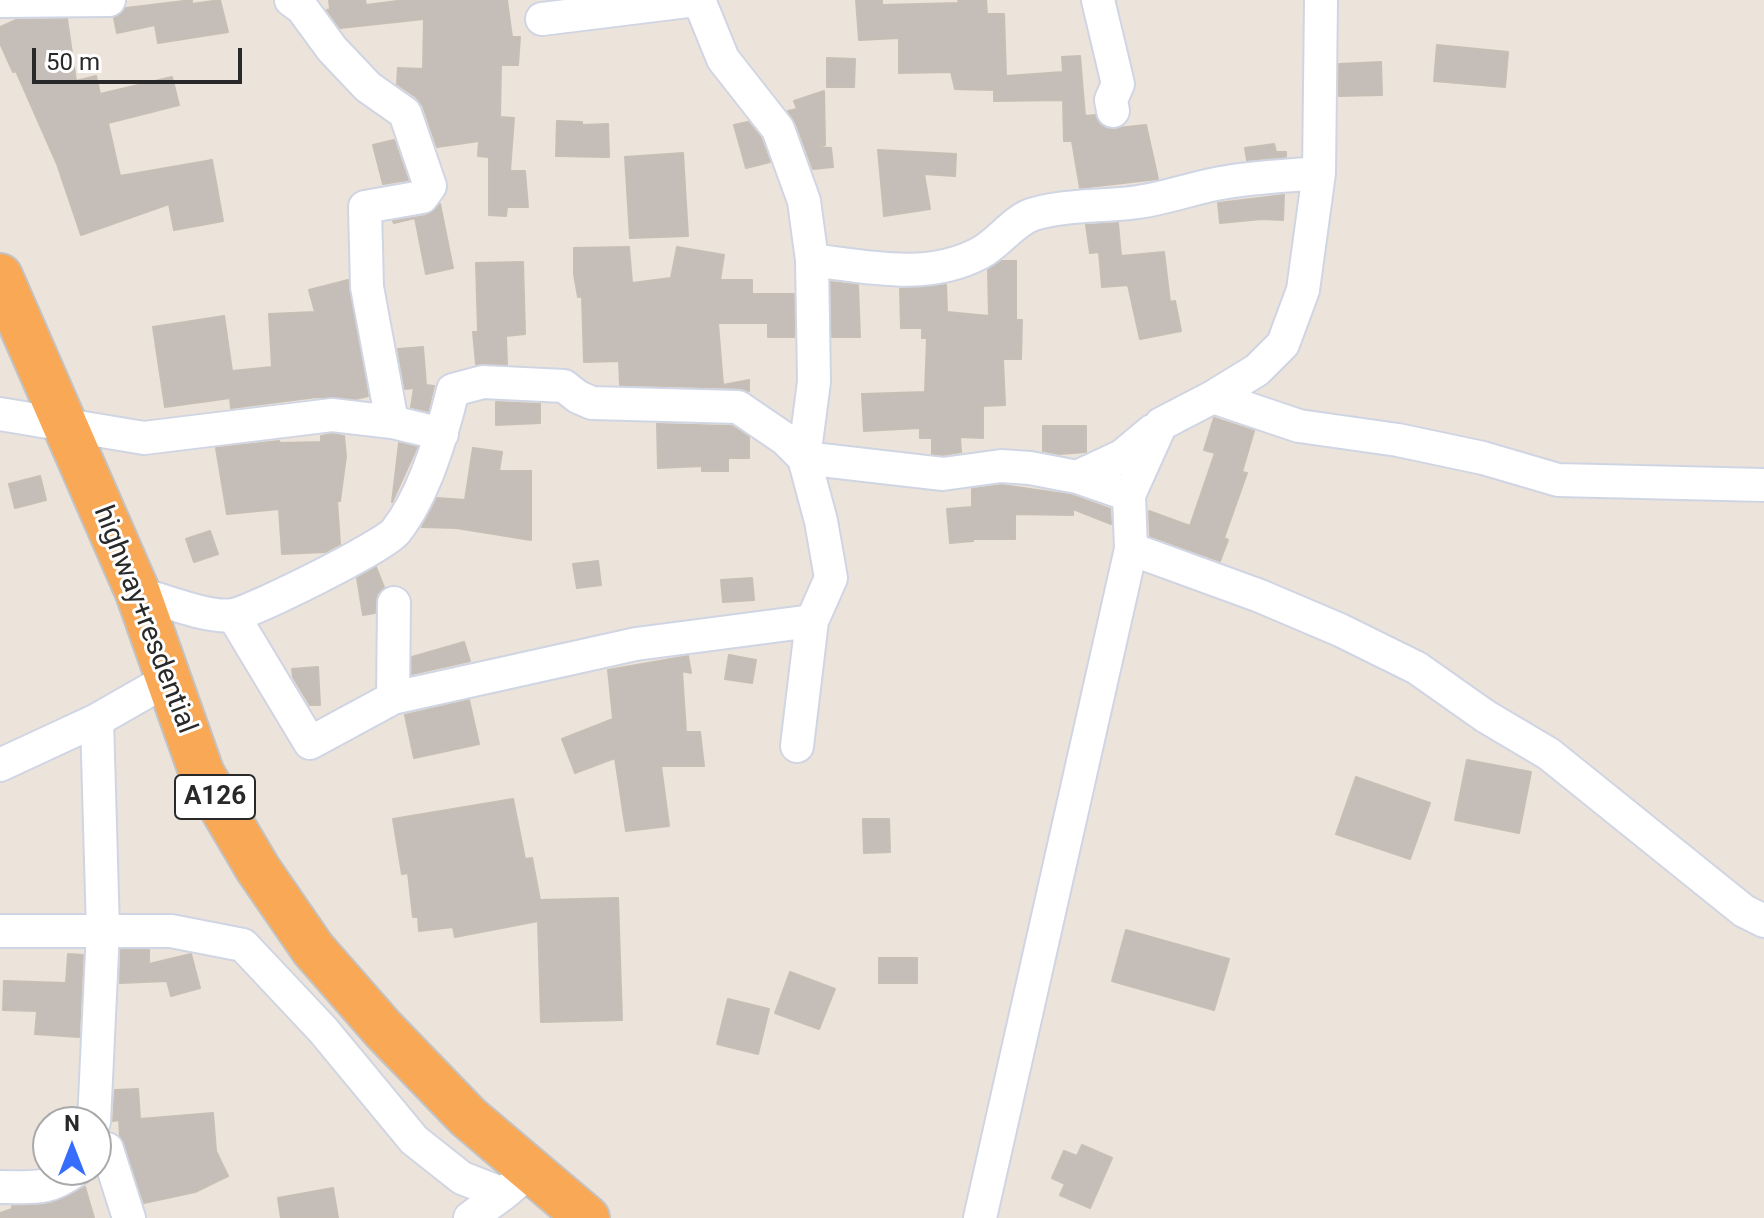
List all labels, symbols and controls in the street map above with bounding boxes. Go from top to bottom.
scale bar [36,32,246,82]
text: 50 m [46,48,100,76]
street label: highway+resdential [85,501,203,739]
road number: A126 [175,775,255,819]
north arrow [32,1106,112,1186]
text: N [64,1111,80,1136]

